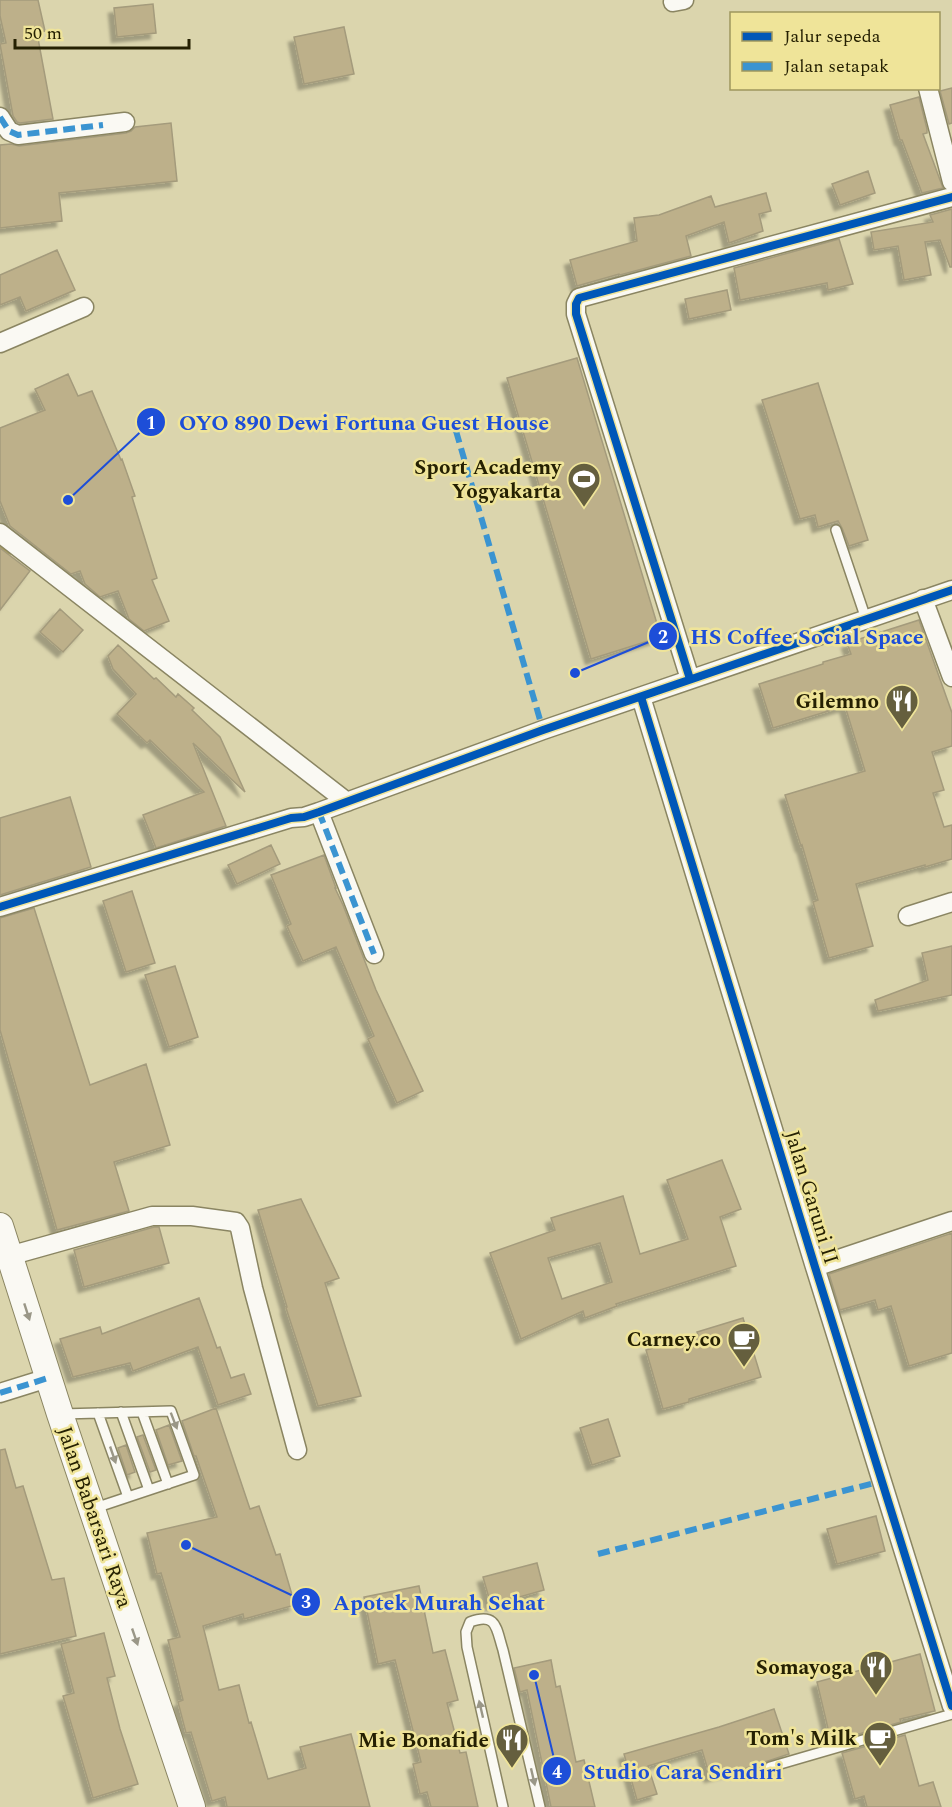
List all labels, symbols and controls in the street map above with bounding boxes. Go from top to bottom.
scale bar [15,12,189,50]
legend [730,12,940,90]
text: 50 m [24,20,62,47]
text: Jalur sepeda [784,23,881,50]
text: Jalan setapak [784,53,889,80]
callout: OYO 890 Dewi Fortuna Guest House [136,402,561,442]
text: OYO 890 Dewi Fortuna Guest House [179,407,549,440]
text: 1 [146,410,156,437]
place label: Sport Academy Yogyakarta [414,452,562,508]
sports icon: Sport Academy Yogyakarta [566,461,602,508]
callout: HS Coffee Social Space [648,616,935,656]
text: HS Coffee Social Space [690,621,924,654]
text: 2 [658,624,668,651]
restaurant icon: Gilemno [884,683,920,730]
place label: Gilemno [795,686,879,718]
street label: Jalan Garuni II [775,1126,847,1268]
one-way arrow [23,1303,32,1321]
cafe icon: Carney.co [726,1321,762,1368]
place label: Carney.co [627,1324,721,1356]
one-way arrow [170,1412,180,1430]
street label: Jalan Babarsari Raya [48,1422,140,1613]
one-way arrow [109,1446,119,1464]
callout: Apotek Murah Sehat [291,1582,558,1622]
text: Apotek Murah Sehat [333,1587,545,1620]
text: 3 [301,1589,311,1616]
one-way arrow [131,1628,141,1646]
restaurant icon: Somayoga [858,1649,894,1696]
place label: Somayoga [756,1652,853,1684]
one-way arrow [476,1699,485,1718]
cafe icon: Tom's Milk [862,1720,898,1767]
restaurant icon: Mie Bonafide [494,1722,530,1769]
place label: Tom's Milk [746,1723,857,1755]
place label: Mie Bonafide [358,1725,489,1757]
callout: Studio Cara Sendiri [542,1751,795,1791]
text: Studio Cara Sendiri [583,1756,783,1789]
text: 4 [552,1759,562,1786]
one-way arrow [529,1768,538,1787]

